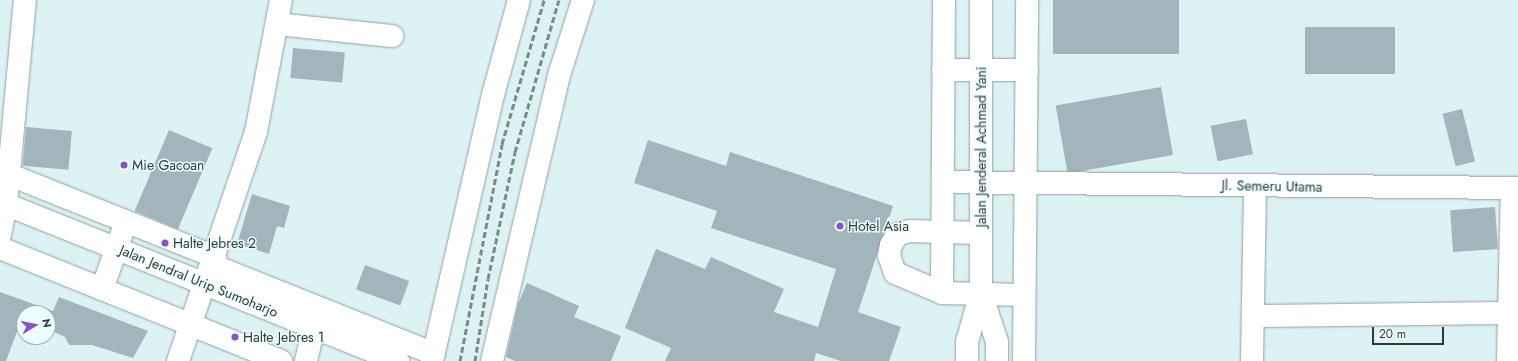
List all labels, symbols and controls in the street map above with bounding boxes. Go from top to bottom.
street label: Jalan Jenderal Achmad Yani [973,67,989,227]
place label: Mie Gacoan [132,157,204,173]
marker: Mie Gacoan [119,160,129,170]
street label: Jl. Semeru Utama [1221,177,1323,195]
place label: Hotel Asia [848,218,909,234]
marker: Hotel Asia [835,221,845,231]
place label: Halte Jebres 2 [173,235,256,251]
marker: Halte Jebres 2 [160,238,170,248]
street label: Jalan Jendral Urip Sumoharjo [117,241,281,321]
north arrow [16,305,56,345]
text: N [38,317,55,329]
scale bar [1374,319,1446,345]
text: 20 m [1379,325,1406,343]
place label: Halte Jebres 1 [243,329,324,345]
marker: Halte Jebres 1 [230,332,240,342]

